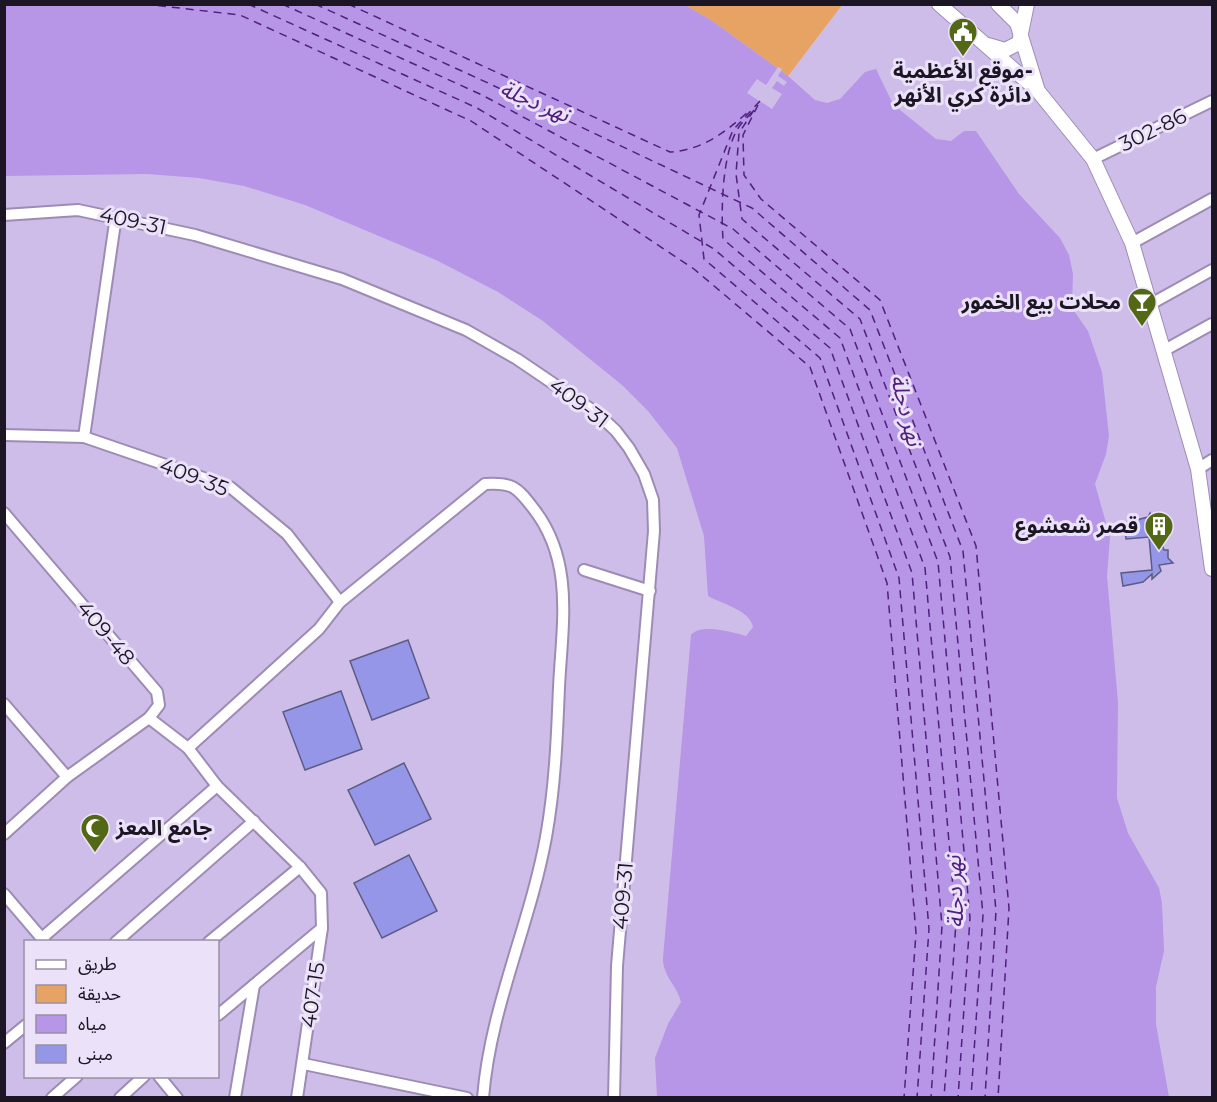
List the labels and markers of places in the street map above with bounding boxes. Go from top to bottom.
public building icon: موقع الأعظمية- دائرة كري الأنهر [947,16,979,58]
place label: موقع الأعظمية- دائرة كري الأنهر [893,58,1033,112]
bar icon: محلات بيع الخمور [1126,286,1158,328]
place label: محلات بيع الخمور [961,289,1121,317]
building icon: قصر شعشوع [1143,510,1175,552]
place label: قصر شعشوع [1015,513,1138,541]
mosque icon: جامع المعز [79,812,111,854]
place label: جامع المعز [115,815,212,843]

